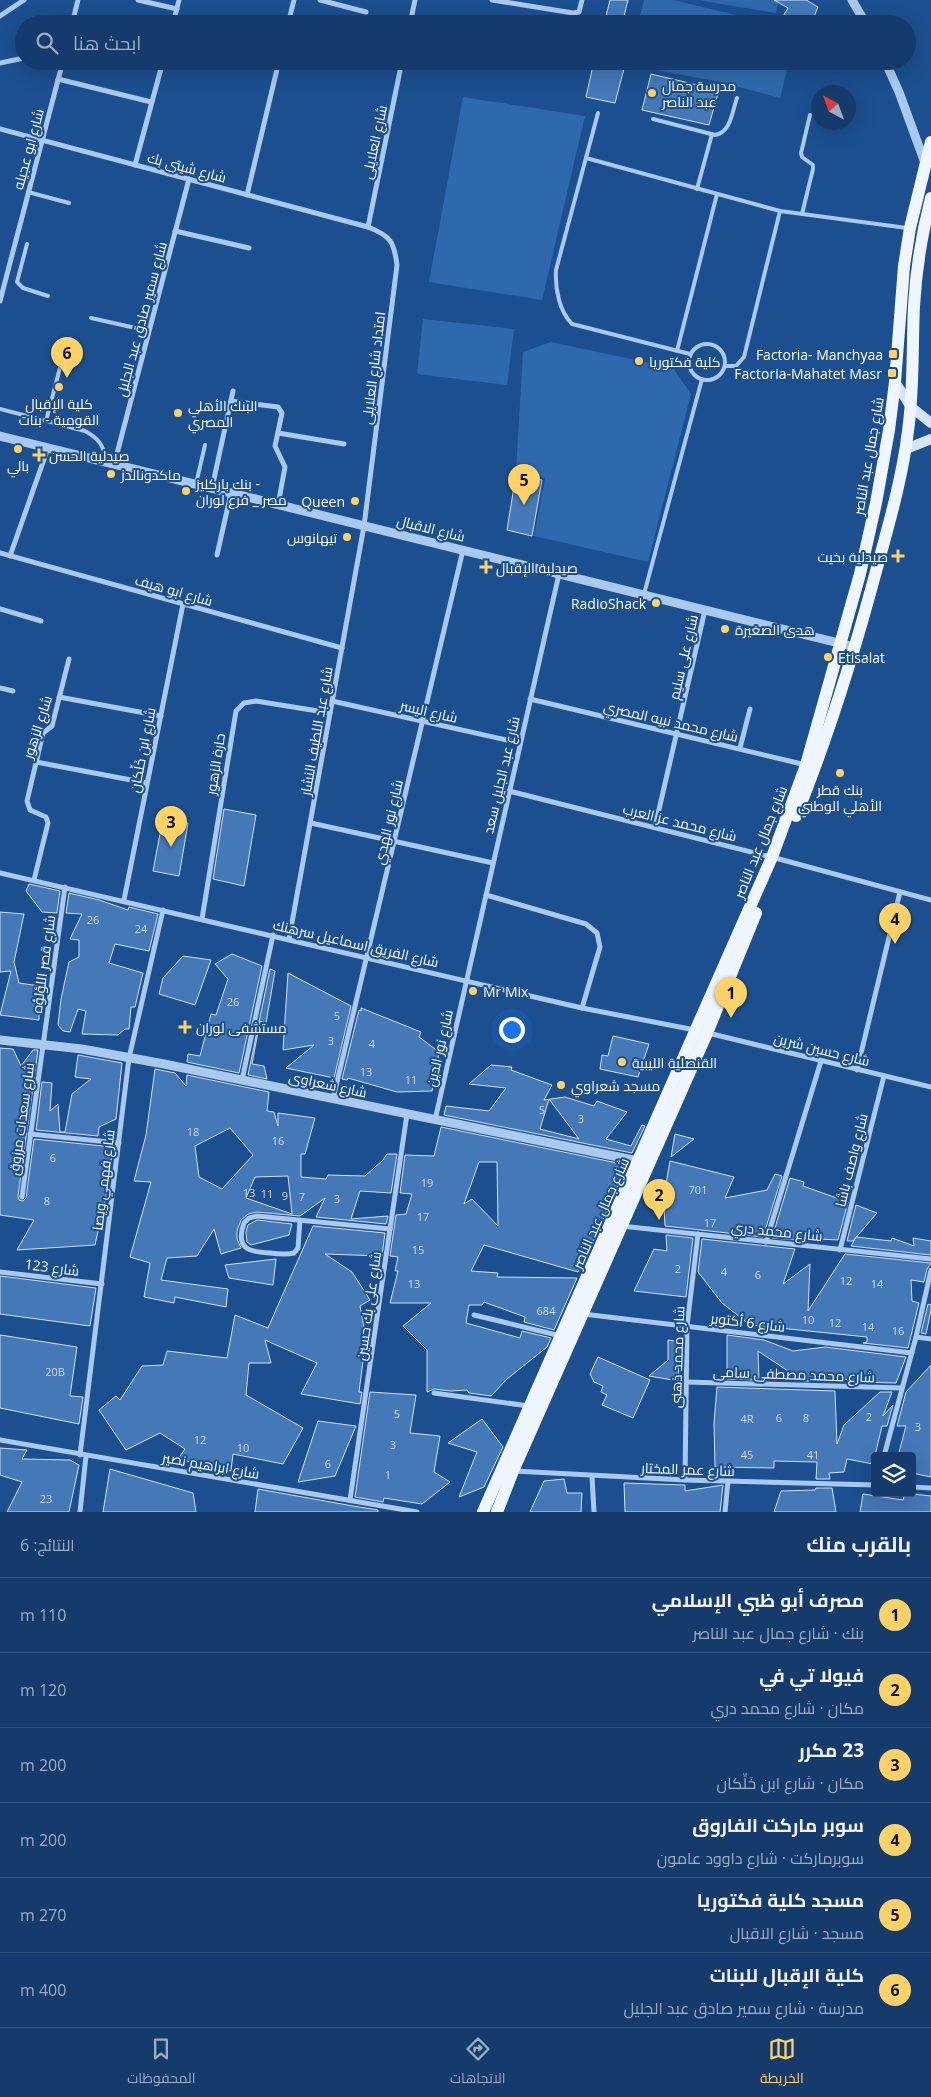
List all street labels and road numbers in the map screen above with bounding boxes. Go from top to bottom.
street label: شارع العلايلى [357,103,391,181]
street label: شارع ابو عجيله [8,106,48,192]
street label: شارع شيتى بك [146,147,228,187]
street label: شارع سمير صادق عبد الجليل [111,239,171,399]
street label: امتداد شارع العلايلى [357,310,389,426]
street label: شارع جمال عبد الناصر [848,395,888,518]
street label: شارع الاقبال [395,510,467,546]
street label: شارع ابو هيف [133,570,215,610]
street label: شارع على سليم [664,613,703,702]
street label: شارع عبد اللطيف النشار [295,665,337,798]
street label: شارع الزهور [18,693,56,762]
street label: شارع اليسر [397,695,460,727]
street label: شارع محمد نبيه المصري [601,696,740,749]
street label: شارع ابن خَلِّكان [124,706,160,794]
street label: شارع عبد الجليل سعد [478,714,524,836]
street label: حارة الزهور [201,732,229,797]
street label: شارع نور الهدي [369,778,410,867]
street label: شارع جمال عبد الناصر [728,783,791,902]
street label: شارع محمد عز العرب [621,799,739,845]
street label: شارع قصر اللؤلؤه [27,914,59,1014]
street label: شارع الفريق اسماعيل سرهنك [271,915,441,971]
street label: شارع نور الدين [421,1008,457,1088]
street label: شارع حسين شرين [772,1028,872,1070]
street label: شارع سعدات مرزوق [4,1061,38,1177]
street label: شارع شعراوى [287,1066,369,1102]
street label: شارع واصف باشا [830,1111,872,1209]
street label: شارع فهمي ويصا [87,1129,122,1232]
street label: شارع جمال عبد الناصر [567,1154,633,1272]
street label: شارع محمد دري [730,1217,824,1248]
street label: شارع على بك حسين [351,1250,385,1362]
street label: شارع 123 [24,1254,80,1280]
street label: شارع محمد ذهنى [666,1306,688,1408]
street label: شارع 6 أكتوبر [709,1308,786,1336]
street label: شارع محمد مصطفى سامى [713,1362,875,1386]
street label: شارع ابراهيم نصير [160,1447,261,1484]
street label: شارع عمر المختار [640,1458,735,1480]

